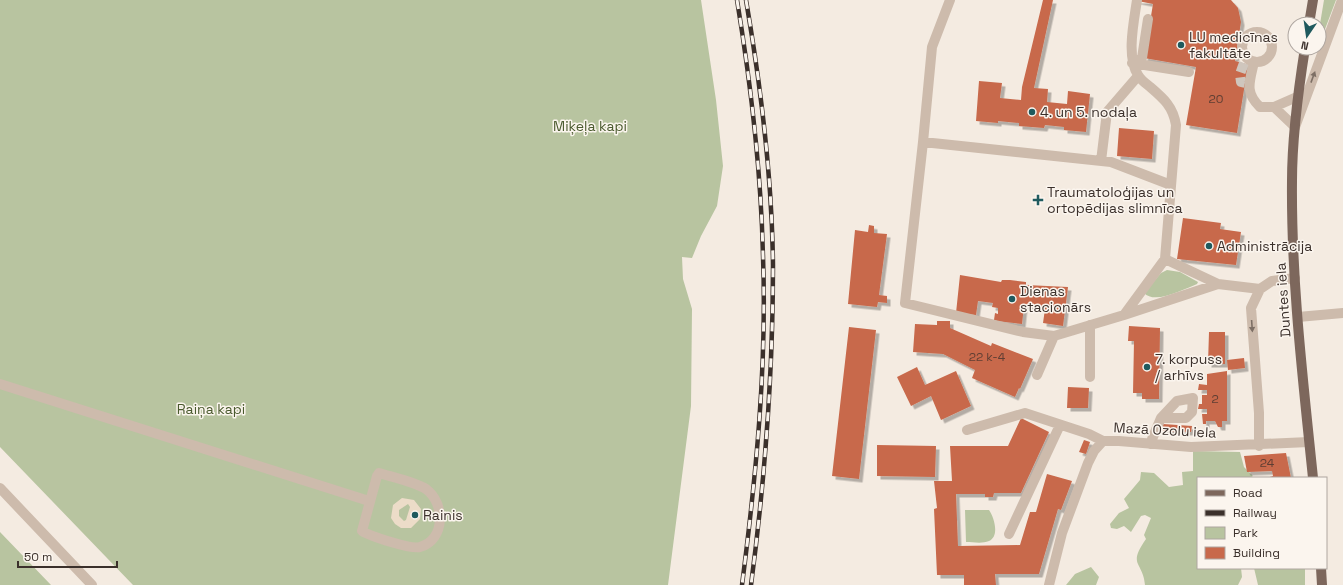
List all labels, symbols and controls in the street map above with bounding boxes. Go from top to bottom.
north arrow [1287,16,1327,56]
place label: LU medicīnas fakultāte [1189,28,1278,62]
text: N [1300,38,1310,53]
marker: LU medicīnas fakultāte [1176,40,1186,50]
one-way arrow [1310,71,1316,83]
house number: 20 [1209,91,1223,107]
place label: 4. un 5. nodaļa [1040,103,1137,121]
marker: 4. un 5. nodaļa [1027,107,1037,117]
park label: Miķeļa kapi [553,117,627,135]
place label: Traumatoloģijas un ortopēdijas slimnīca [1047,183,1183,217]
marker: Traumatoloģijas un ortopēdijas slimnīca [1032,194,1044,206]
place label: Administrācija [1217,237,1312,255]
marker: Administrācija [1204,241,1214,251]
street label: Duntes iela [1271,262,1295,338]
place label: Dienas stacionārs [1020,282,1091,316]
marker: Dienas stacionārs [1007,294,1017,304]
one-way arrow [1249,320,1256,332]
house number: 22 k-4 [969,349,1006,365]
place label: 7. korpuss / arhīvs [1155,350,1222,384]
marker: 7. korpuss / arhīvs [1142,362,1152,372]
house number: 2 [1211,391,1219,407]
park label: Raiņa kapi [177,400,245,418]
street label: Mazā Ozolu iela [1113,418,1217,442]
house number: 24 [1260,455,1275,471]
legend [1197,477,1327,569]
text: Road [1233,485,1262,501]
text: Railway [1233,505,1277,521]
place label: Rainis [423,506,463,524]
marker: Rainis [410,510,420,520]
text: Park [1233,525,1258,541]
scale bar [18,543,117,569]
text: Building [1233,545,1280,561]
text: 50 m [24,549,52,565]

